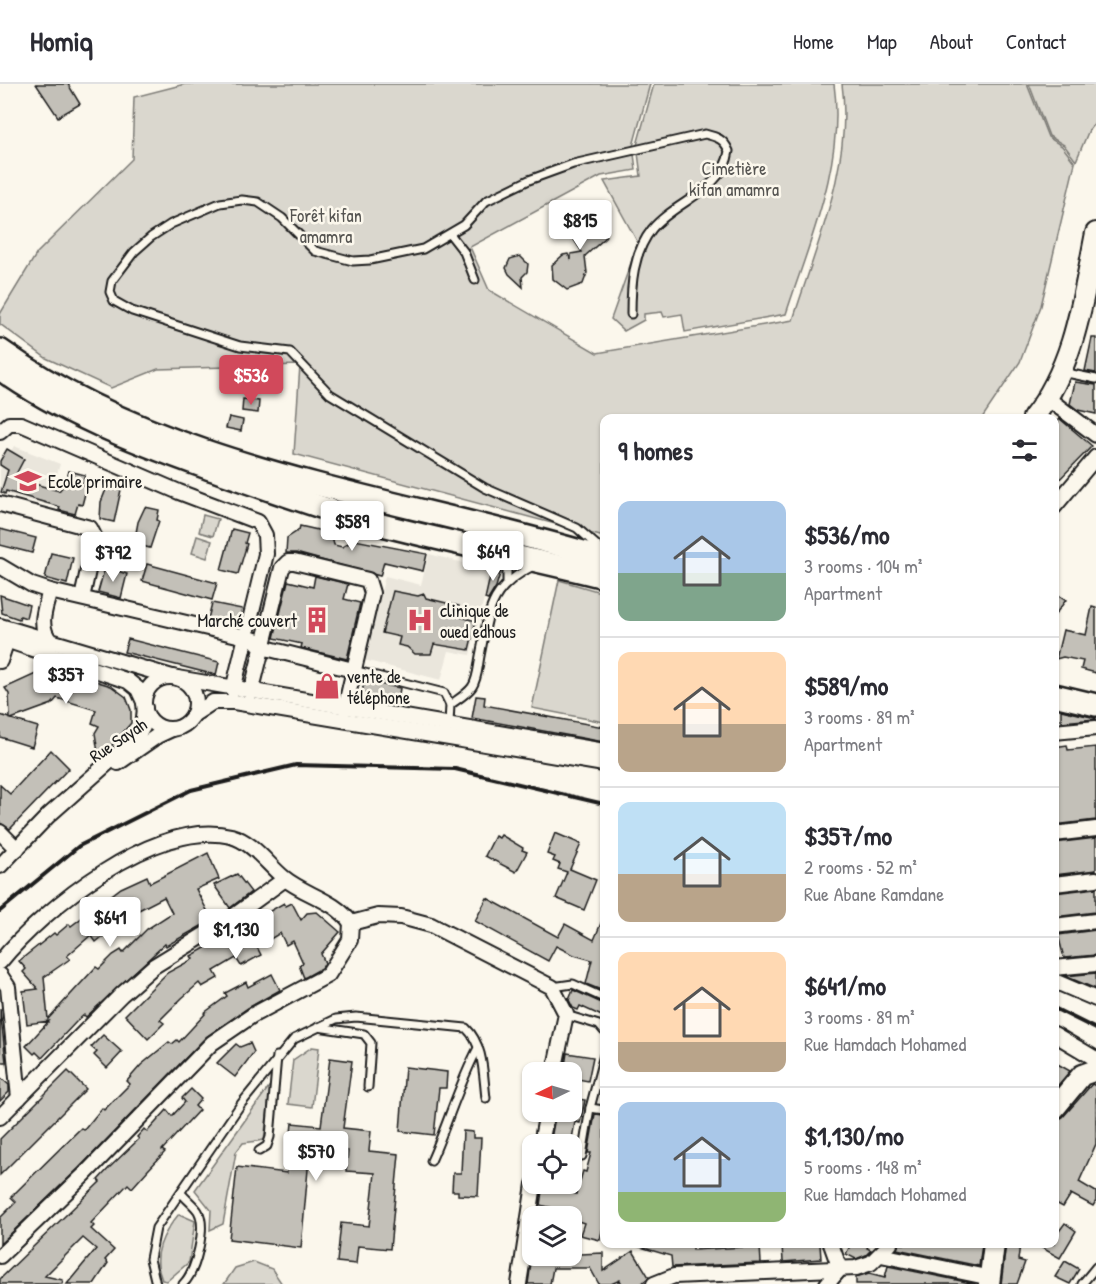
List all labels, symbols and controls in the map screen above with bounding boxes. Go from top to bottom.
text: Homiq [30,22,93,60]
text: Home [793,27,834,56]
text: Map [867,27,897,56]
text: About [930,27,973,56]
text: Contact [1006,27,1066,56]
park label: Cimetière kifan amamra [689,156,779,202]
pin: $815 [544,200,616,251]
park label: Forêt kifan amamra [289,203,362,249]
text: $815 [563,206,597,233]
pin: $536 [215,355,287,406]
text: $536 [233,361,269,388]
text: 9 homes [618,433,693,468]
icon: filters [1008,434,1041,467]
school or university icon: Ecole primaire [13,466,43,496]
place label: Ecole primaire [48,469,142,494]
pin: $589 [316,501,388,552]
text: $589 [335,507,369,534]
text: $536/mo [804,517,889,552]
icon: home [666,525,738,597]
pin: $649 [457,531,529,582]
pin: $792 [77,532,149,583]
text: $649 [477,537,509,564]
text: $792 [95,538,131,565]
text: 3 rooms · 104 m² [804,552,922,579]
text: Apartment [804,579,882,606]
place label: clinique de oued edhous [440,598,516,644]
building icon: Marché couvert [302,605,332,635]
hospital icon: clinique de oued edhous [405,605,435,635]
place label: Marché couvert [198,608,298,633]
pin: $357 [30,654,102,705]
text: $357 [47,660,85,687]
place label: vente de téléphone [347,664,410,710]
text: $589/mo [804,668,888,703]
shop icon: vente de téléphone [312,671,342,701]
icon: home [666,676,738,748]
text: 3 rooms · 89 m² [804,703,915,730]
street label: Rue Sayah [84,711,152,768]
text: Apartment [804,730,882,757]
text: $357/mo [804,818,892,853]
icon: home [666,826,738,898]
text: 2 rooms · 52 m² [804,853,917,880]
text: Rue Abane Ramdane [804,880,944,907]
pin: $641 [74,897,146,948]
text: $641 [94,903,126,930]
pin: $1,130 [187,909,285,960]
text: $1,130 [213,915,259,942]
text: $641/mo [804,968,886,1003]
icon: home [666,976,738,1048]
text: 3 rooms · 89 m² [804,1003,915,1030]
text: Rue Hamdach Mohamed [804,1030,966,1057]
north arrow [522,1062,582,1122]
map controls [522,1062,582,1266]
text: $1,130/mo [804,1118,904,1153]
icon: home [666,1126,738,1198]
pin: $570 [280,1131,352,1182]
button: locate [522,1134,582,1194]
text: $570 [297,1137,335,1164]
text: 5 rooms · 148 m² [804,1153,922,1180]
text: Rue Hamdach Mohamed [804,1180,966,1207]
button: layers [522,1206,582,1266]

